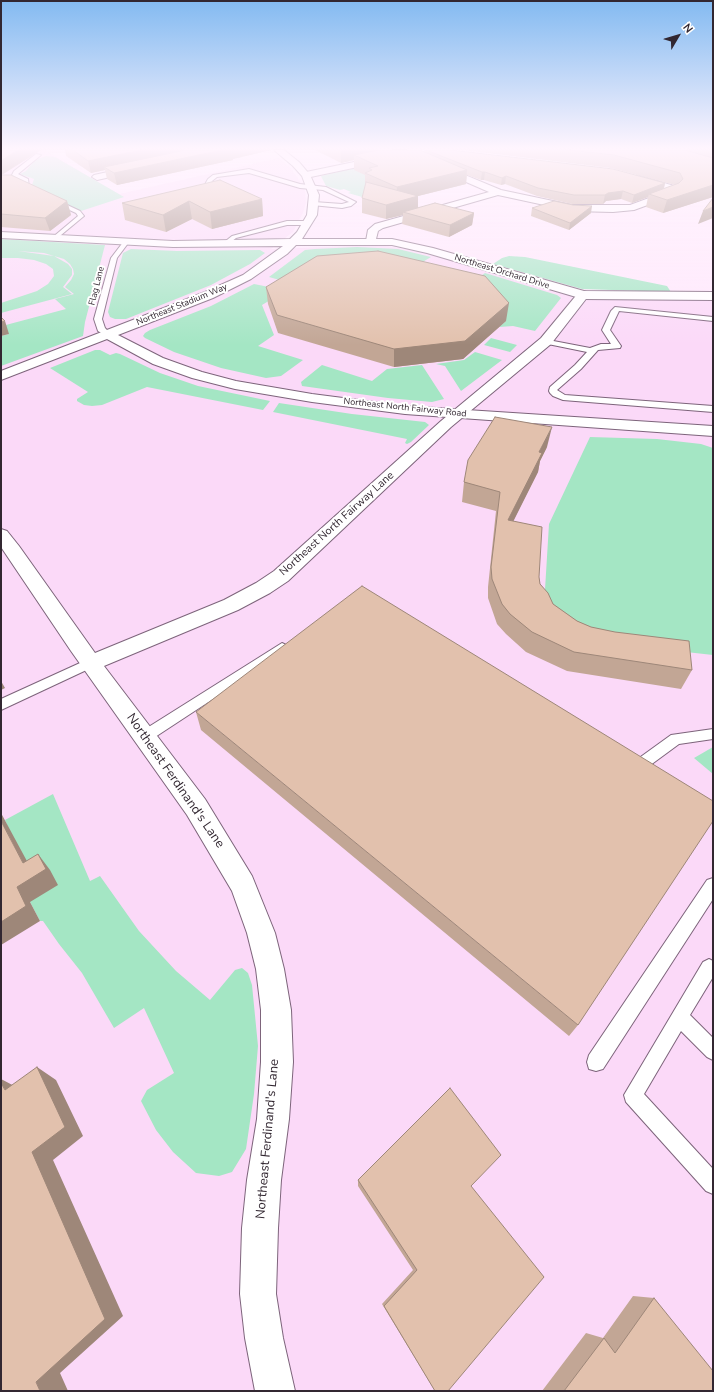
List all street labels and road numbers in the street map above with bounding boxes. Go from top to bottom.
street label: Northeast Orchard Drive [453,252,551,292]
street label: Flag Lane [87,266,107,306]
street label: Northeast Stadium Way [135,282,229,328]
street label: Northeast North Fairway Road [343,396,467,420]
street label: Northeast North Fairway Lane [277,469,397,579]
street label: Northeast Ferdinand's Lane [123,711,227,851]
street label: Northeast Ferdinand's Lane [253,1058,283,1220]

